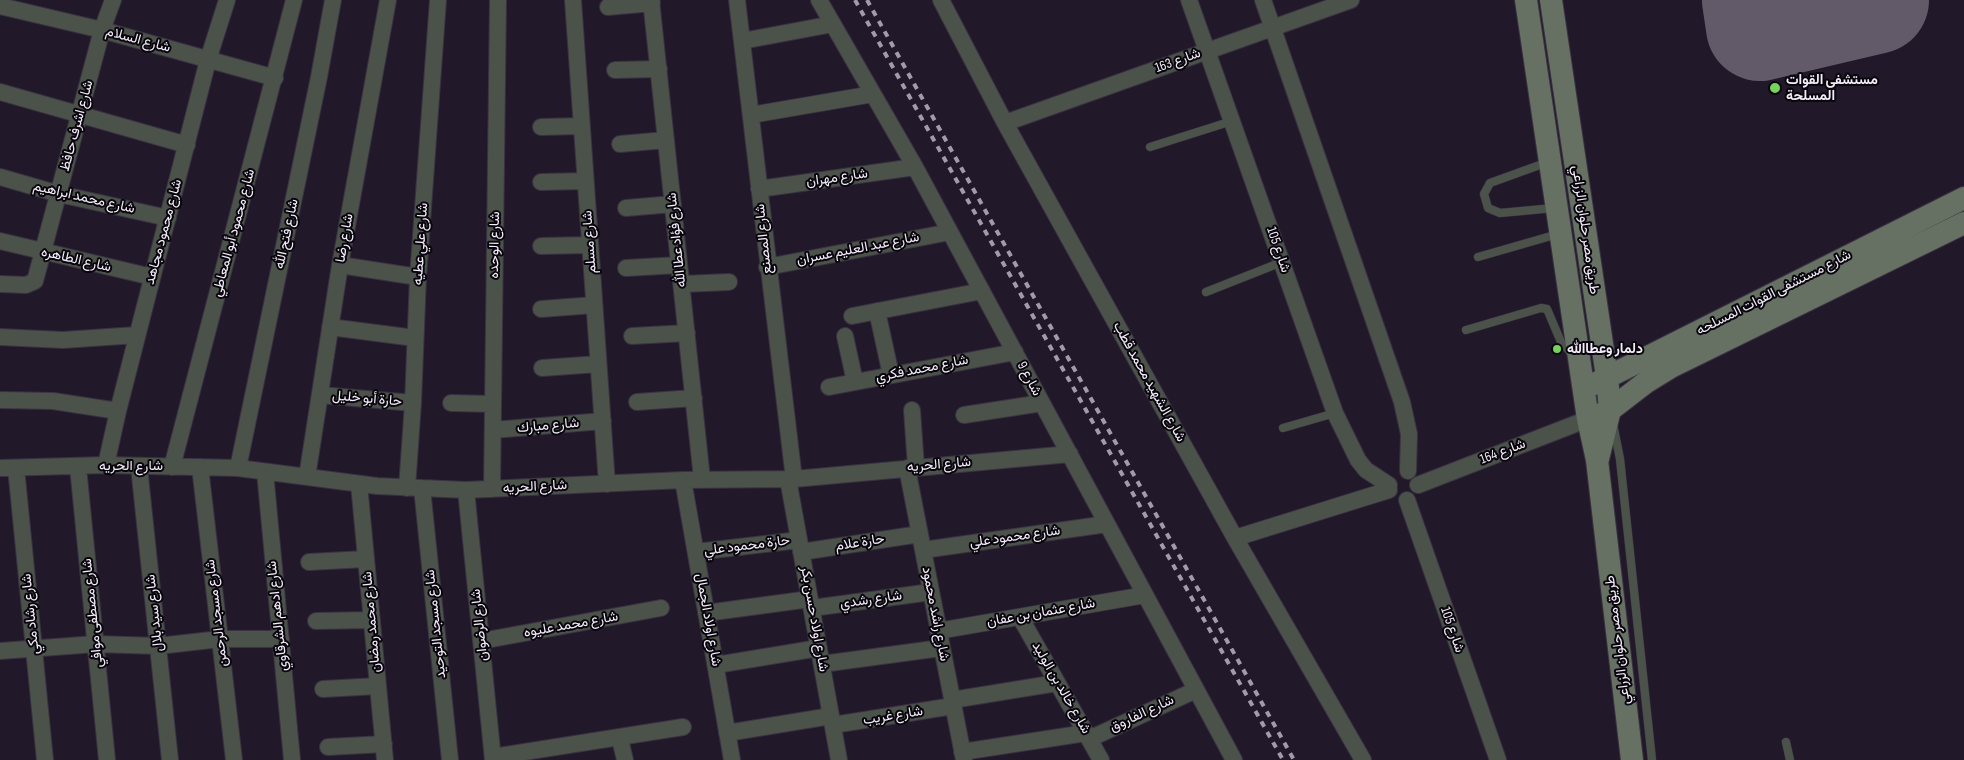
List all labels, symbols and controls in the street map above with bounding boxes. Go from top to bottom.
street label: شارع السلام [104,23,172,57]
street label: شارع 163 [1153,45,1203,77]
place label: مستشفى القوات المسلحة [1786,72,1878,104]
street label: شارع اشرف حافظ [57,79,97,173]
marker: مستشفى القوات المسلحة [1768,81,1782,95]
street label: طريق مصر حلوان الزراعي [1568,164,1602,296]
street label: شارع مهران [805,165,869,191]
street label: شارع محمود أبو المعاطي [209,167,259,299]
street label: شارع محمود مجاهد [142,177,186,287]
street label: شارع محمد ابراهيم [32,178,136,218]
street label: شارع فؤاد عطا الله [664,192,690,288]
street label: شارع فتح الله [271,197,303,271]
street label: شارع علي عطيه [410,202,432,286]
street label: شارع المصنع [752,203,776,275]
street label: شارع مسلم [579,210,601,274]
street label: شارع الوحده [486,211,504,279]
street label: شارع رضا [332,212,358,264]
street label: شارع 105 [1262,225,1294,275]
street label: شارع عبد العليم عسران [795,229,921,269]
street label: شارع الطاهره [39,244,113,276]
street label: شارع مستشفى القوات المسلحه [1694,247,1854,339]
street label: شارع الشهيد محمد قطب [1109,319,1189,445]
place label: دلمار وعطاالله [1567,341,1643,357]
marker: دلمار وعطاالله [1551,343,1563,355]
street label: شارع محمد فكري [874,352,970,386]
street label: شارع 9 [1013,359,1045,399]
street label: حارة أبو خليل [331,388,403,410]
street label: شارع مبارك [516,415,580,437]
street label: شارع 164 [1478,436,1528,468]
street label: شارع الحريه [906,454,972,476]
street label: شارع الحريه [99,458,163,474]
street label: شارع الحريه [502,477,568,497]
street label: شارع محمود علي [969,522,1061,552]
street label: حارة علام [834,531,886,555]
street label: حارة محمود علي [703,532,791,560]
street label: شارع مصطفى موافي [79,557,107,669]
street label: شارع مسجد الرحمن [202,558,232,668]
street label: شارع ادهم الشرقاوي [264,560,292,672]
street label: شارع اولاد حسن بكر [796,565,832,673]
street label: شارع راشد محمود [918,565,952,663]
street label: شارع مسجد التوحيد [422,569,450,679]
street label: شارع محمد رمضان [359,571,385,673]
street label: شارع اولاد الجمال [692,572,724,668]
street label: شارع رشاد مكي [18,573,44,655]
street label: شارع سيد بلال [143,573,167,653]
street label: طريق مصر حلوان الزراعي [1602,574,1634,706]
street label: شارع رشدي [839,587,903,613]
street label: شارع الرضوان [468,588,492,662]
street label: شارع عثمان بن عفان [985,595,1097,631]
street label: شارع 105 [1436,605,1468,655]
street label: شارع محمد عليوه [523,608,619,642]
street label: شارع خالد بن الوليد [1028,639,1094,737]
street label: شارع الفاروق [1107,692,1177,736]
street label: شارع غريب [862,703,924,729]

